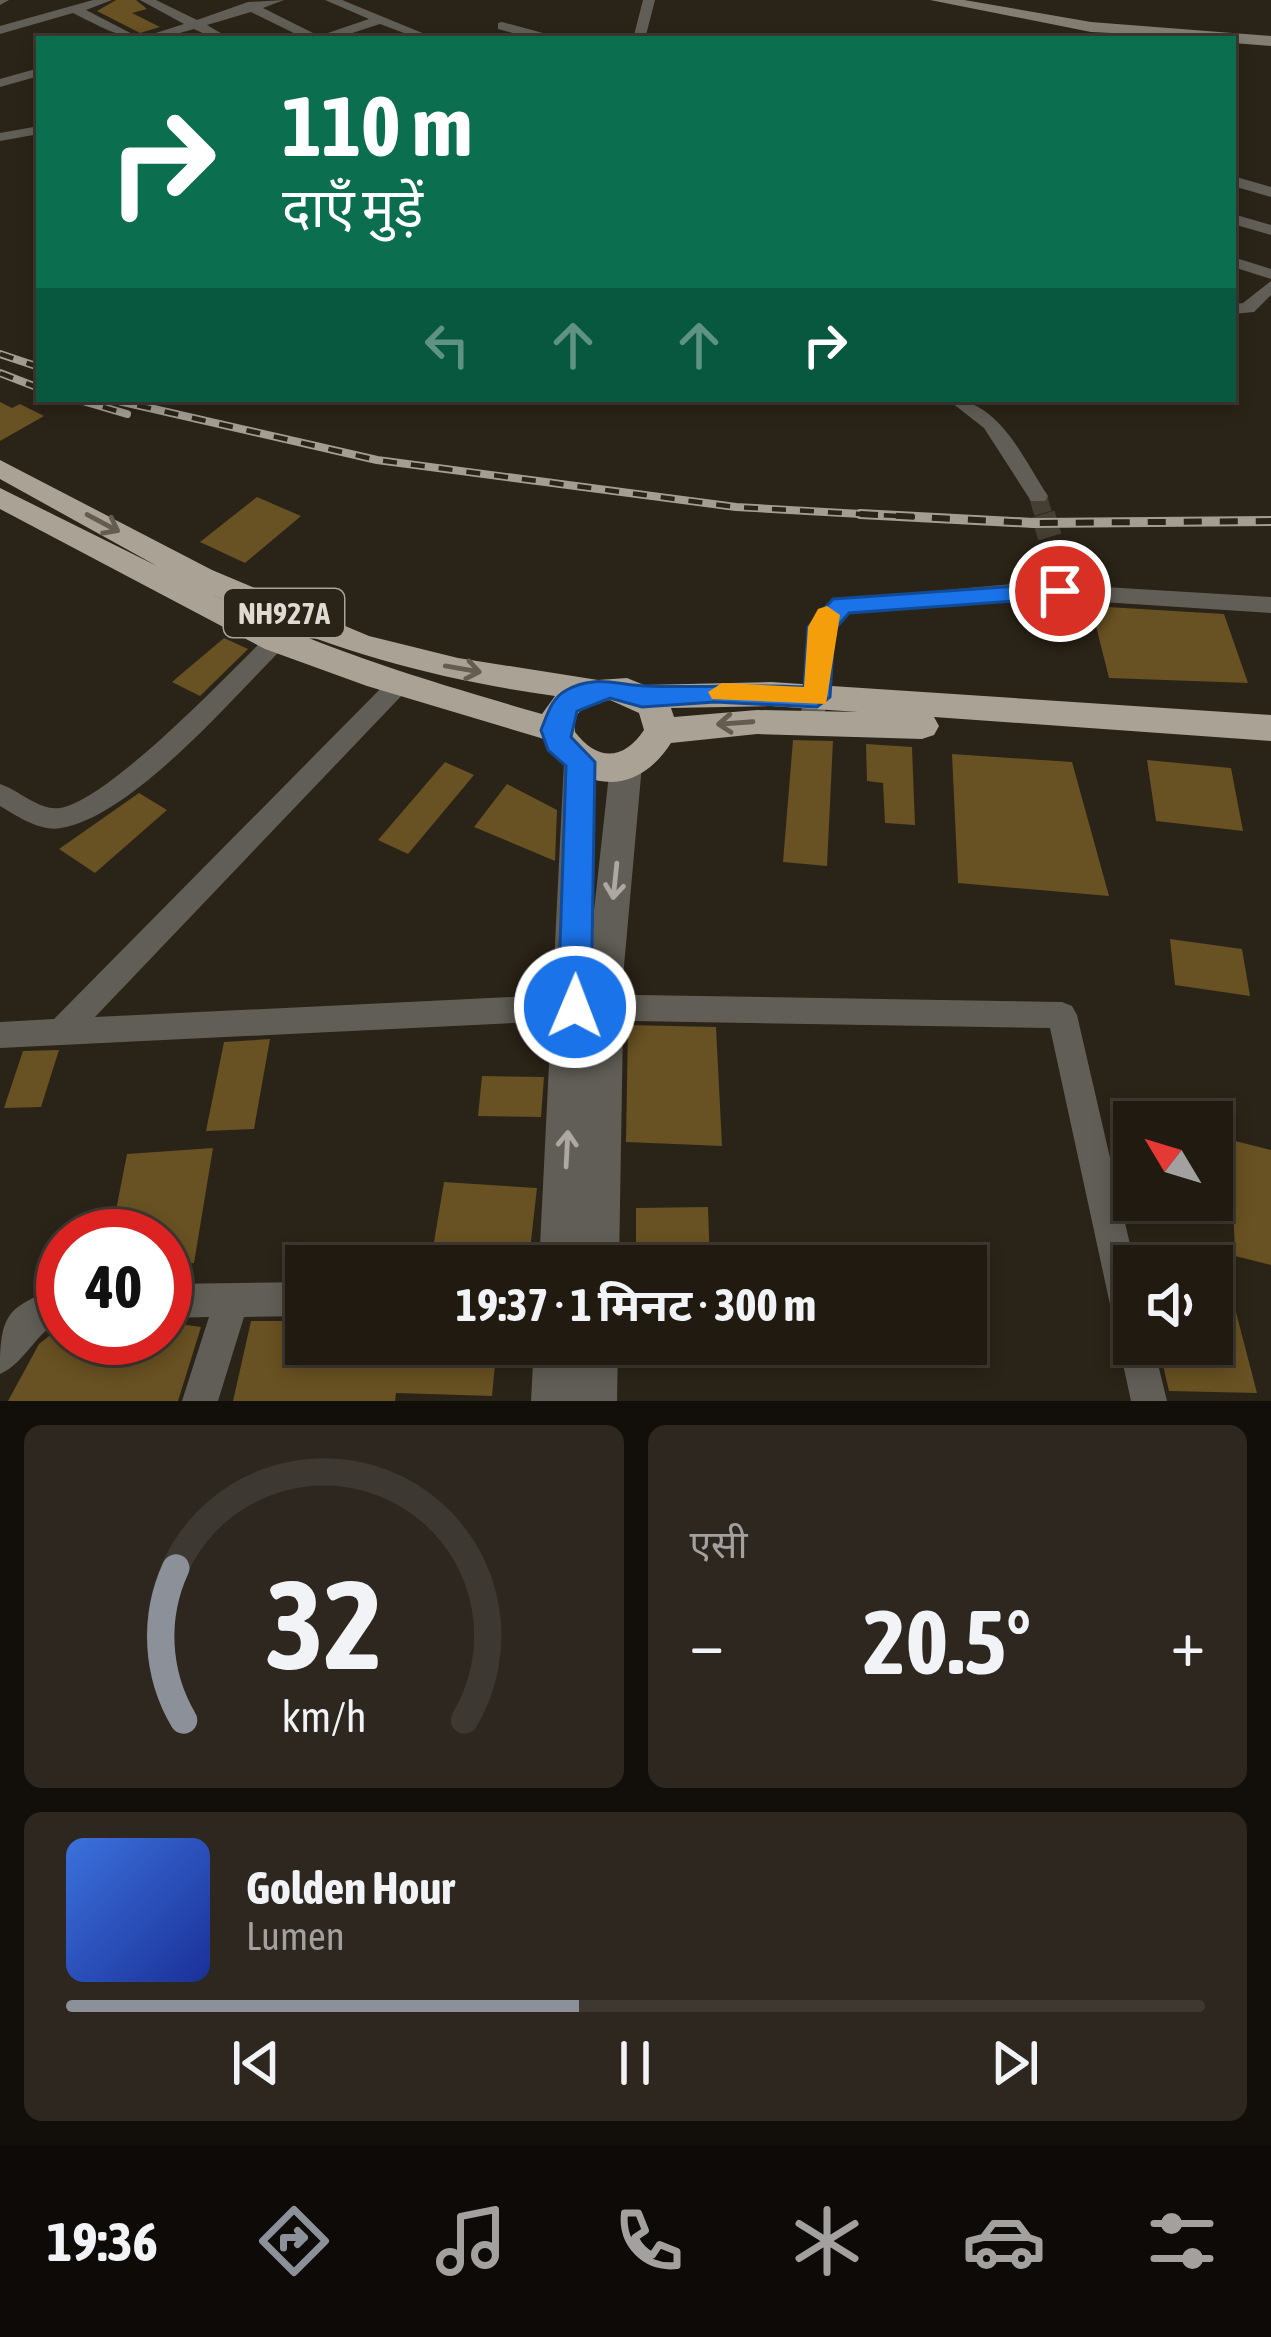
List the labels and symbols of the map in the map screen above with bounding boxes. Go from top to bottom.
one-way arrow [85,512,120,535]
pin [1009,540,1111,642]
road number: NH927A [224,589,344,637]
one-way arrow [443,658,482,681]
one-way arrow [716,712,755,735]
one-way arrow [603,861,626,900]
position arrow [512,944,638,1070]
north arrow [1113,1101,1233,1221]
one-way arrow [556,1130,579,1169]
speed limit sign: 40 [36,1209,192,1365]

